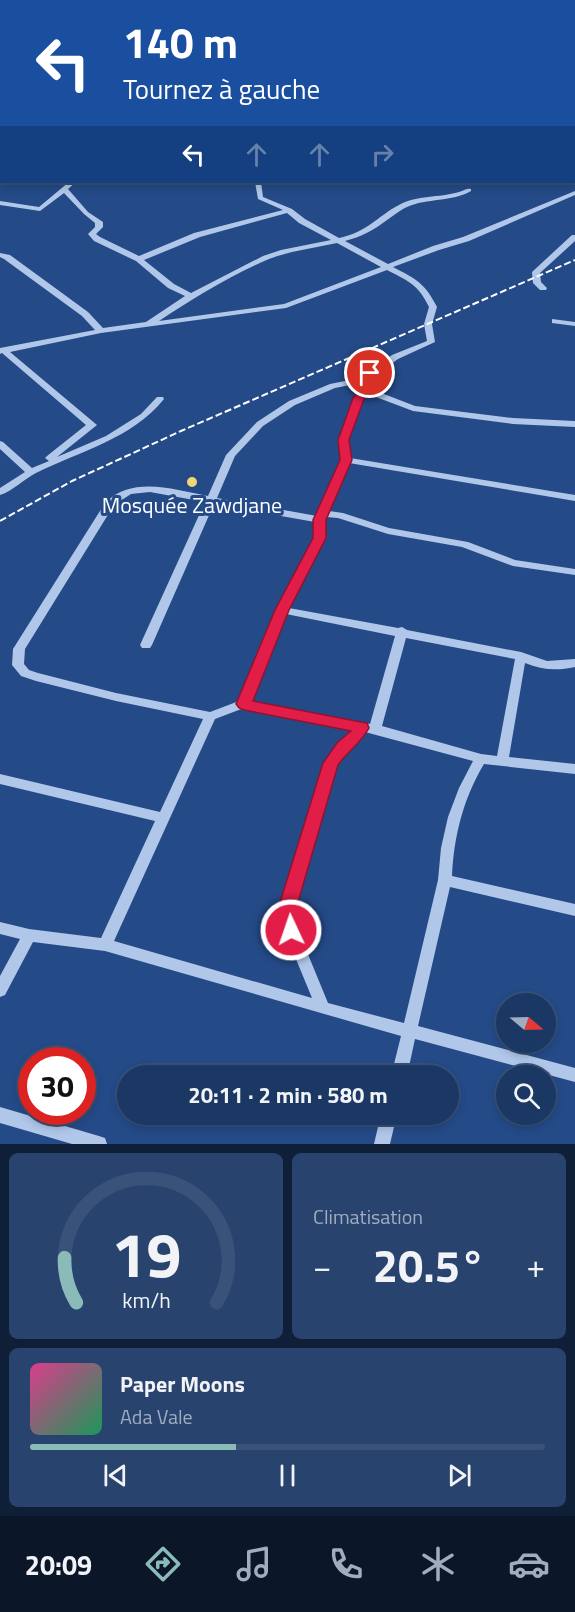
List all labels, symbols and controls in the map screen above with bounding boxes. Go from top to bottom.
text: 140 m [123,10,238,74]
icon: left [24,24,102,102]
text: Tournez à gauche [123,68,320,109]
icon: left [177,138,210,171]
icon: ahead [240,138,273,171]
icon: ahead [303,138,336,171]
icon: right [366,138,399,171]
pin [344,347,395,398]
icon: arrive [353,356,386,389]
marker: Mosquée Zawdjane [185,475,199,489]
place label: Mosquée Zawdjane [102,488,282,522]
position arrow [259,898,323,962]
north arrow [496,993,556,1053]
map controls [496,993,556,1125]
speed limit sign: 30 [18,1047,96,1125]
button: search [496,1065,556,1125]
text: 20:11 · 2 min · 580 m [188,1078,388,1112]
text: Climatisation [313,1201,423,1232]
text: 19 [111,1206,181,1301]
text: 20.5° [373,1231,485,1299]
text: − [313,1241,331,1291]
text: + [527,1241,545,1291]
text: km/h [122,1284,170,1316]
text: Paper Moons [120,1367,245,1401]
text: Ada Vale [120,1401,193,1432]
icon: previous [99,1459,132,1492]
icon: pause [271,1459,304,1492]
icon: next [443,1459,476,1492]
icon: directions [142,1543,184,1585]
icon: music [233,1543,275,1585]
icon: phone [325,1543,367,1585]
icon: climate [417,1543,459,1585]
icon: car [508,1543,550,1585]
text: 20:09 [25,1544,92,1585]

